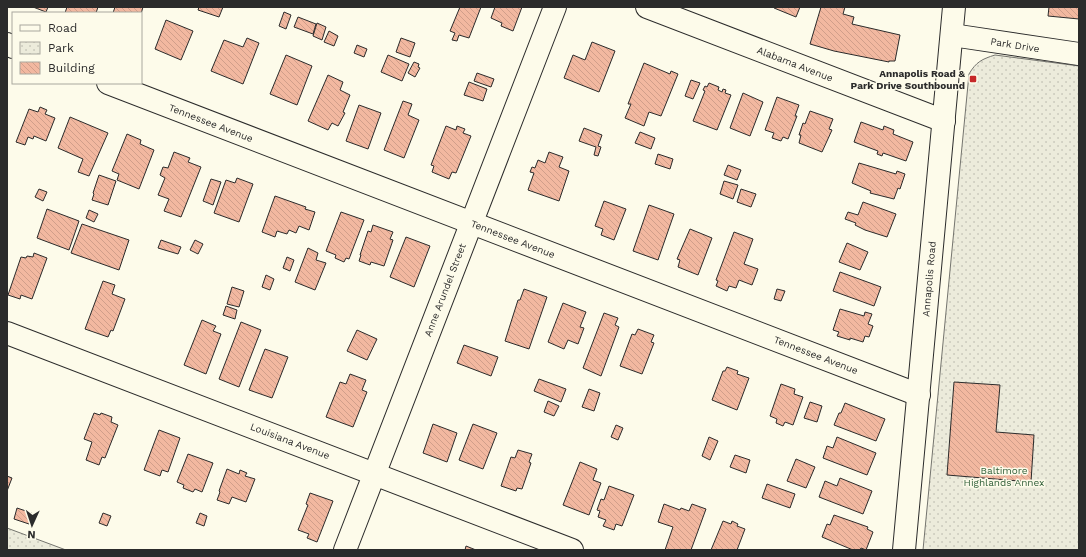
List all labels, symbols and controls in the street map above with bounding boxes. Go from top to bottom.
legend [12,12,142,84]
text: Road [48,21,77,35]
street label: Park Drive [990,36,1041,54]
text: Park [48,41,74,55]
street label: Alabama Avenue [755,44,835,84]
text: Building [48,61,95,75]
place label: Annapolis Road & Park Drive Southbound [851,68,966,91]
marker: Annapolis Road & Park Drive Southbound [968,74,978,84]
street label: Tennessee Avenue [167,102,255,144]
street label: Tennessee Avenue [469,218,557,260]
street label: Anne Arundel Street [422,241,468,338]
street label: Annapolis Road [920,241,938,317]
street label: Tennessee Avenue [772,334,860,376]
street label: Louisiana Avenue [249,421,332,461]
park label: Baltimore Highlands Annex [964,465,1044,488]
north arrow [12,505,52,545]
text: N [27,528,36,541]

